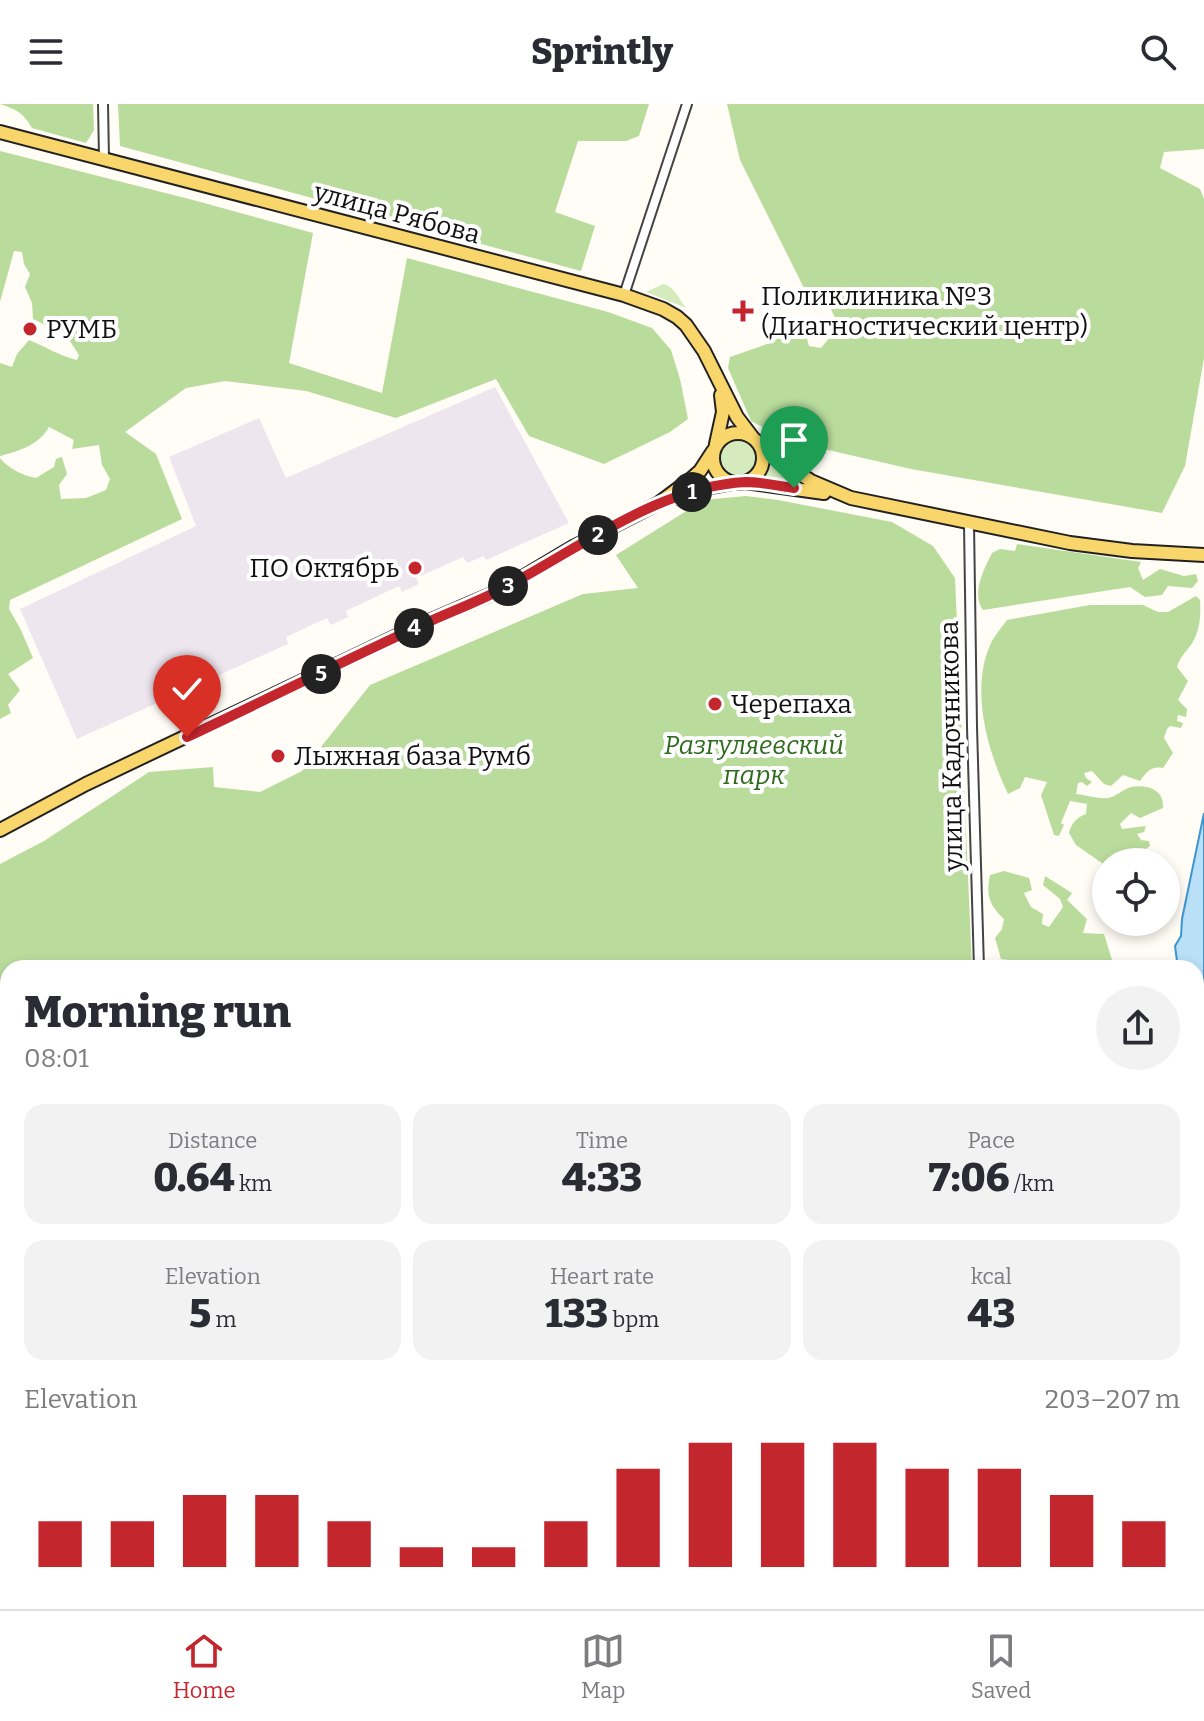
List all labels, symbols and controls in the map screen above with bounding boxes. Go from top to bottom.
icon: menu [24,30,68,74]
text: Sprintly [531,30,673,74]
icon: search [1136,30,1180,74]
street label: улица Рябова [309,176,483,251]
place label: Поликлиника №3 (Диагностический центр) [761,281,1088,342]
marker: Поликлиника №3 (Диагностический центр) [732,300,754,322]
place label: РУМБ [46,314,117,345]
marker: РУМБ [21,320,39,338]
pin [760,406,828,488]
icon: arrive [772,418,816,462]
pin: 1 [672,472,712,512]
text: 1 [687,478,697,505]
pin: 2 [578,515,618,555]
text: 2 [592,521,604,548]
place label: ПО Октябрь [249,553,399,584]
marker: ПО Октябрь [406,559,424,577]
pin: 3 [488,566,528,606]
text: 3 [502,572,514,599]
pin: 4 [394,608,434,648]
text: 4 [407,614,421,641]
street label: улица Кадочникова [934,620,969,873]
pin: 5 [301,654,341,694]
pin [153,655,221,737]
text: 5 [315,660,327,687]
icon: check [165,667,209,711]
place label: Черепаха [731,689,852,720]
marker: Черепаха [706,695,724,713]
park label: Разгуляевский парк [664,730,844,791]
place label: Лыжная база Румб [294,741,531,772]
marker: Лыжная база Румб [269,747,287,765]
map controls [1092,848,1180,936]
button: locate [1092,848,1180,936]
text: Morning run [24,986,291,1039]
button: share [1096,986,1180,1070]
text: 08:01 [24,1043,89,1074]
text: Distance [168,1127,257,1154]
text: Time [576,1127,628,1154]
text: Pace [968,1127,1015,1154]
text: 0.64 [153,1154,235,1202]
text: 4:33 [562,1154,642,1202]
text: 7:06 [929,1154,1009,1202]
text: km [235,1170,272,1197]
text: /km [1009,1170,1054,1197]
text: Elevation [165,1263,261,1290]
text: Heart rate [550,1263,654,1290]
text: kcal [971,1263,1012,1290]
text: 5 [189,1290,211,1338]
text: 133 [545,1290,608,1338]
text: 43 [967,1290,1015,1338]
text: m [211,1306,236,1333]
text: bpm [608,1306,659,1333]
text: Elevation [24,1384,137,1415]
text: 203–207 m [1045,1384,1180,1415]
tab: Home [173,1629,236,1704]
tab: Map [581,1629,625,1704]
tab: Saved [971,1629,1031,1704]

